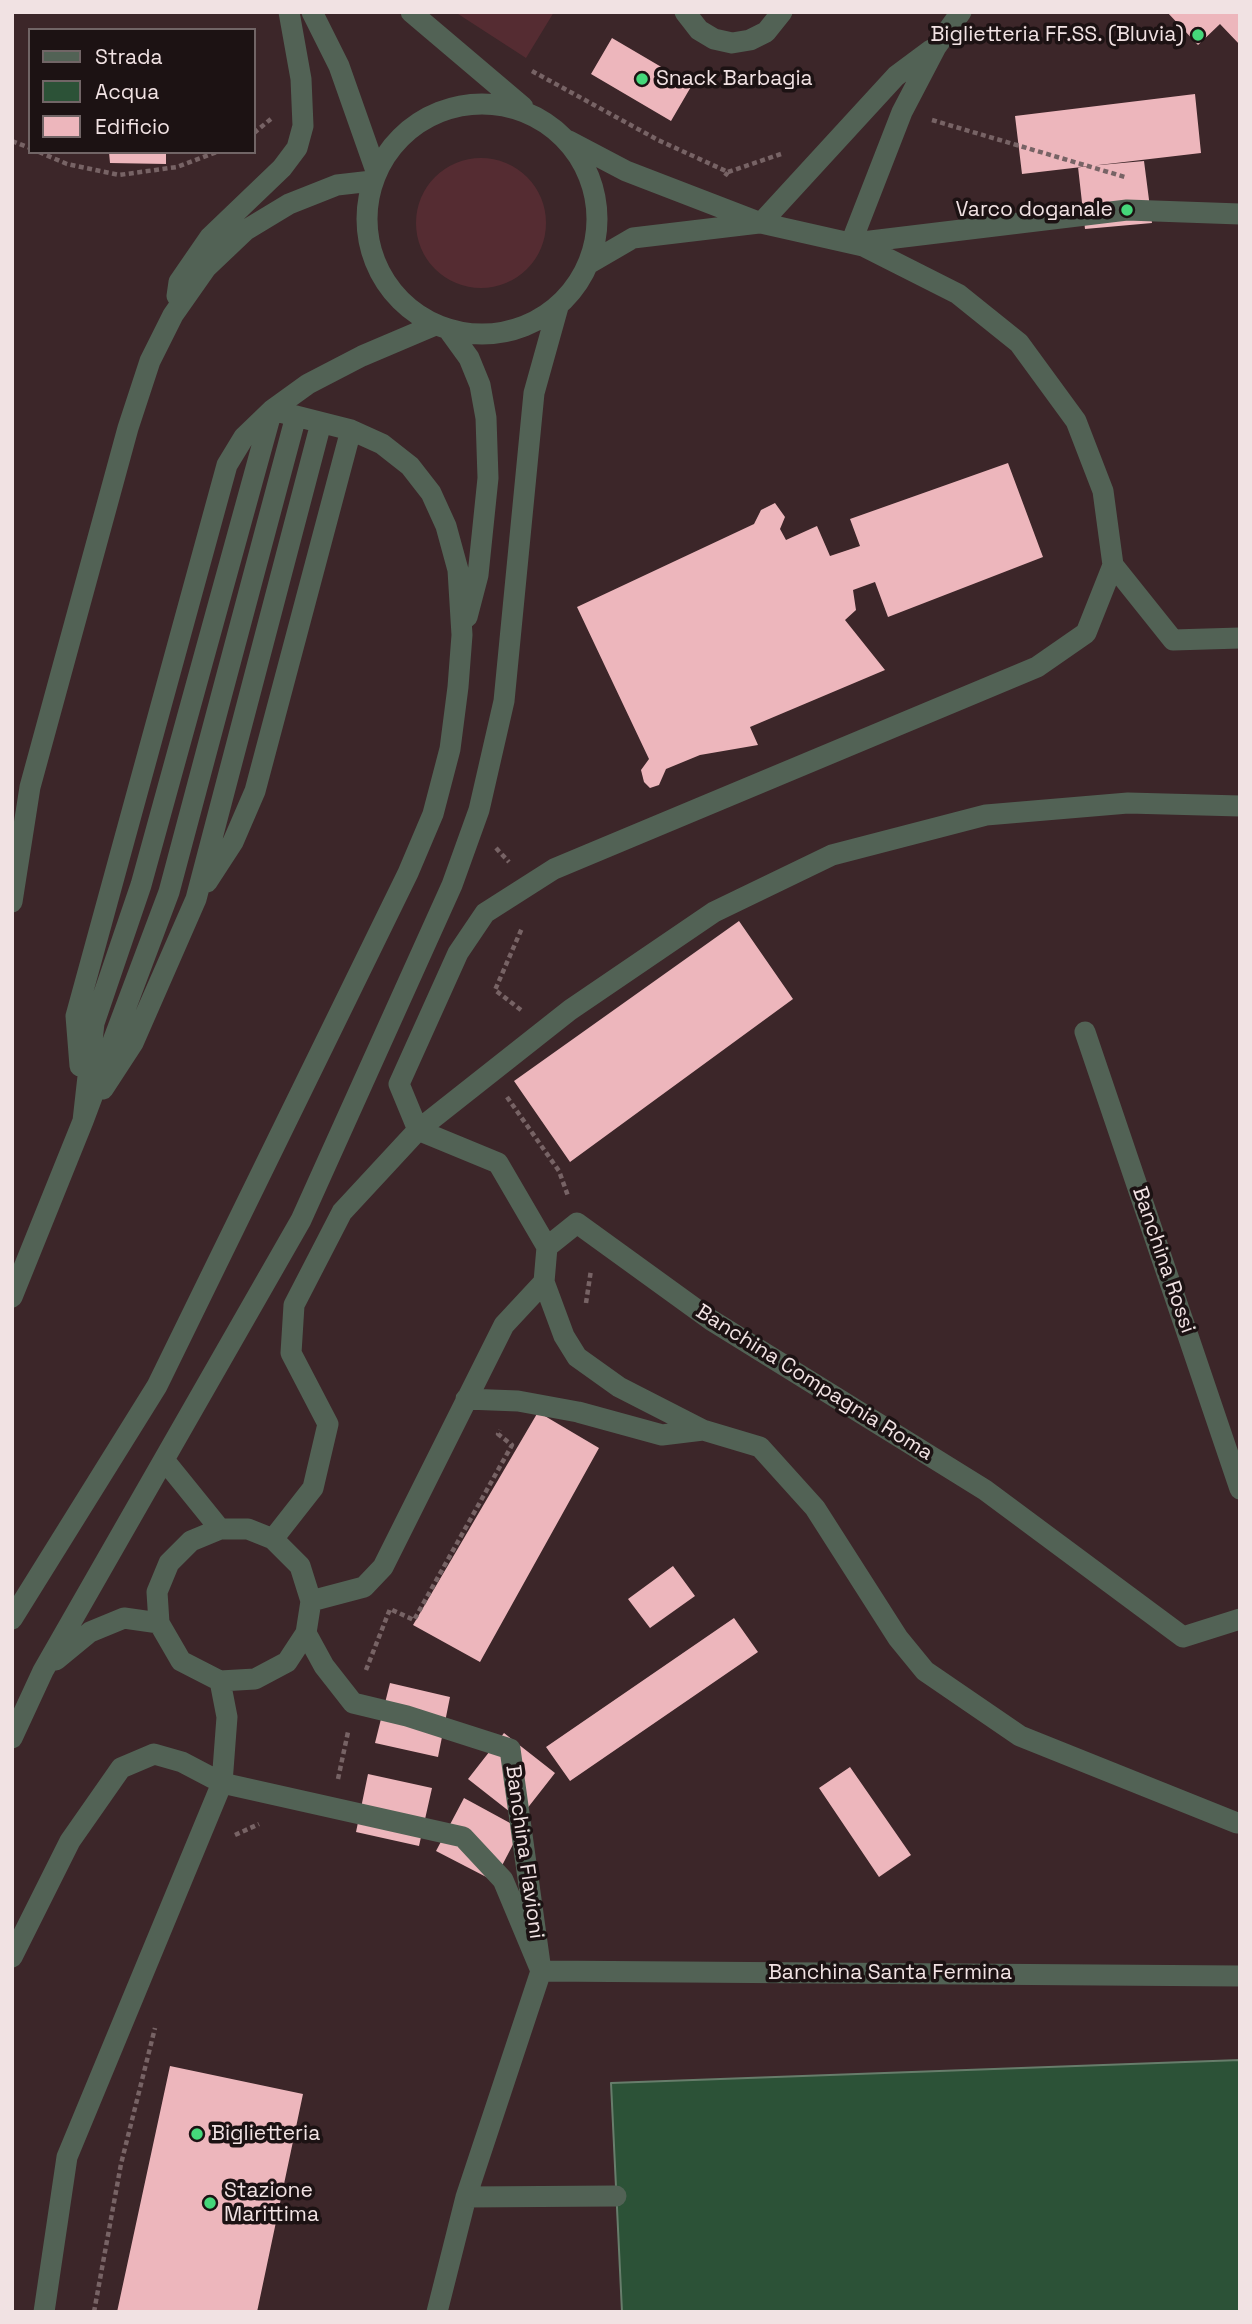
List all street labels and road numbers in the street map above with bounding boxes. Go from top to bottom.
street label: Banchina Rossi [1126,1183,1200,1337]
street label: Banchina Compagnia Roma [691,1299,937,1467]
street label: Banchina Flavioni [499,1763,549,1941]
street label: Banchina Santa Fermina [768,1960,1012,1986]

